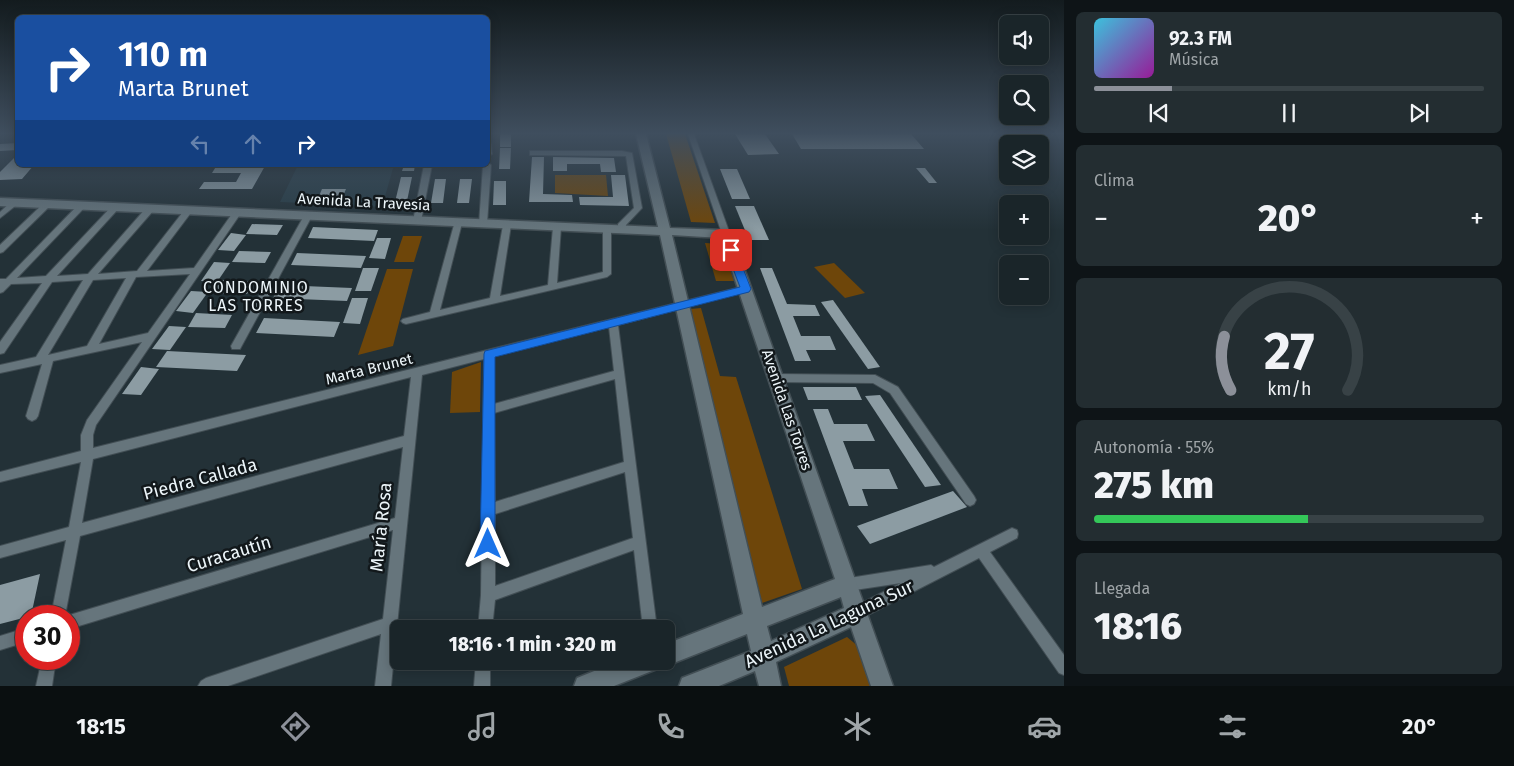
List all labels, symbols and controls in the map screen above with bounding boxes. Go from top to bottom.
map controls [999,15,1049,305]
button: sound [999,15,1049,65]
text: 92.3 FM [1169,27,1232,50]
text: 110 m [118,33,208,75]
icon: right [35,35,100,100]
text: Música [1169,50,1219,69]
text: Marta Brunet [118,75,249,102]
button: search [999,75,1049,125]
icon: previous [1145,99,1173,127]
icon: pause [1275,99,1303,127]
icon: next [1405,99,1433,127]
icon: left [186,130,214,158]
icon: ahead [239,130,267,158]
icon: right [292,130,320,158]
button: layers [999,135,1049,185]
text: Clima [1094,171,1134,190]
street label: Avenida La Travesía [297,190,431,214]
button: + [999,195,1049,245]
text: 20° [1258,195,1320,241]
text: − [1094,202,1108,235]
text: + [1470,202,1484,235]
pin [710,229,752,271]
icon: arrive [717,236,745,264]
button: − [999,255,1049,305]
district label: CONDOMINIO LAS TORRES [203,278,309,315]
text: 27 [1264,320,1314,383]
street label: Avenida Las Torres [758,347,816,473]
street label: Marta Brunet [324,349,415,389]
text: km/h [1267,378,1311,400]
text: Autonomía · 55% [1094,438,1214,457]
street label: Piedra Callada [140,453,260,505]
text: 275 km [1094,462,1214,508]
street label: María Rosa [365,481,397,573]
position arrow [461,517,513,569]
street label: Curacautín [184,531,274,577]
street label: Avenida La Laguna Sur [741,575,917,673]
text: Llegada [1094,579,1150,598]
text: 18:16 [1094,603,1182,649]
speed limit sign: 30 [15,605,80,670]
text: 18:16 · 1 min · 320 m [449,633,616,656]
icon: directions [278,709,313,744]
icon: music [465,709,500,744]
icon: phone [653,709,688,744]
icon: climate [840,709,875,744]
icon: car [1027,709,1062,744]
icon: filters [1215,709,1250,744]
text: 18:15 [76,713,126,740]
text: 20° [1402,713,1438,740]

